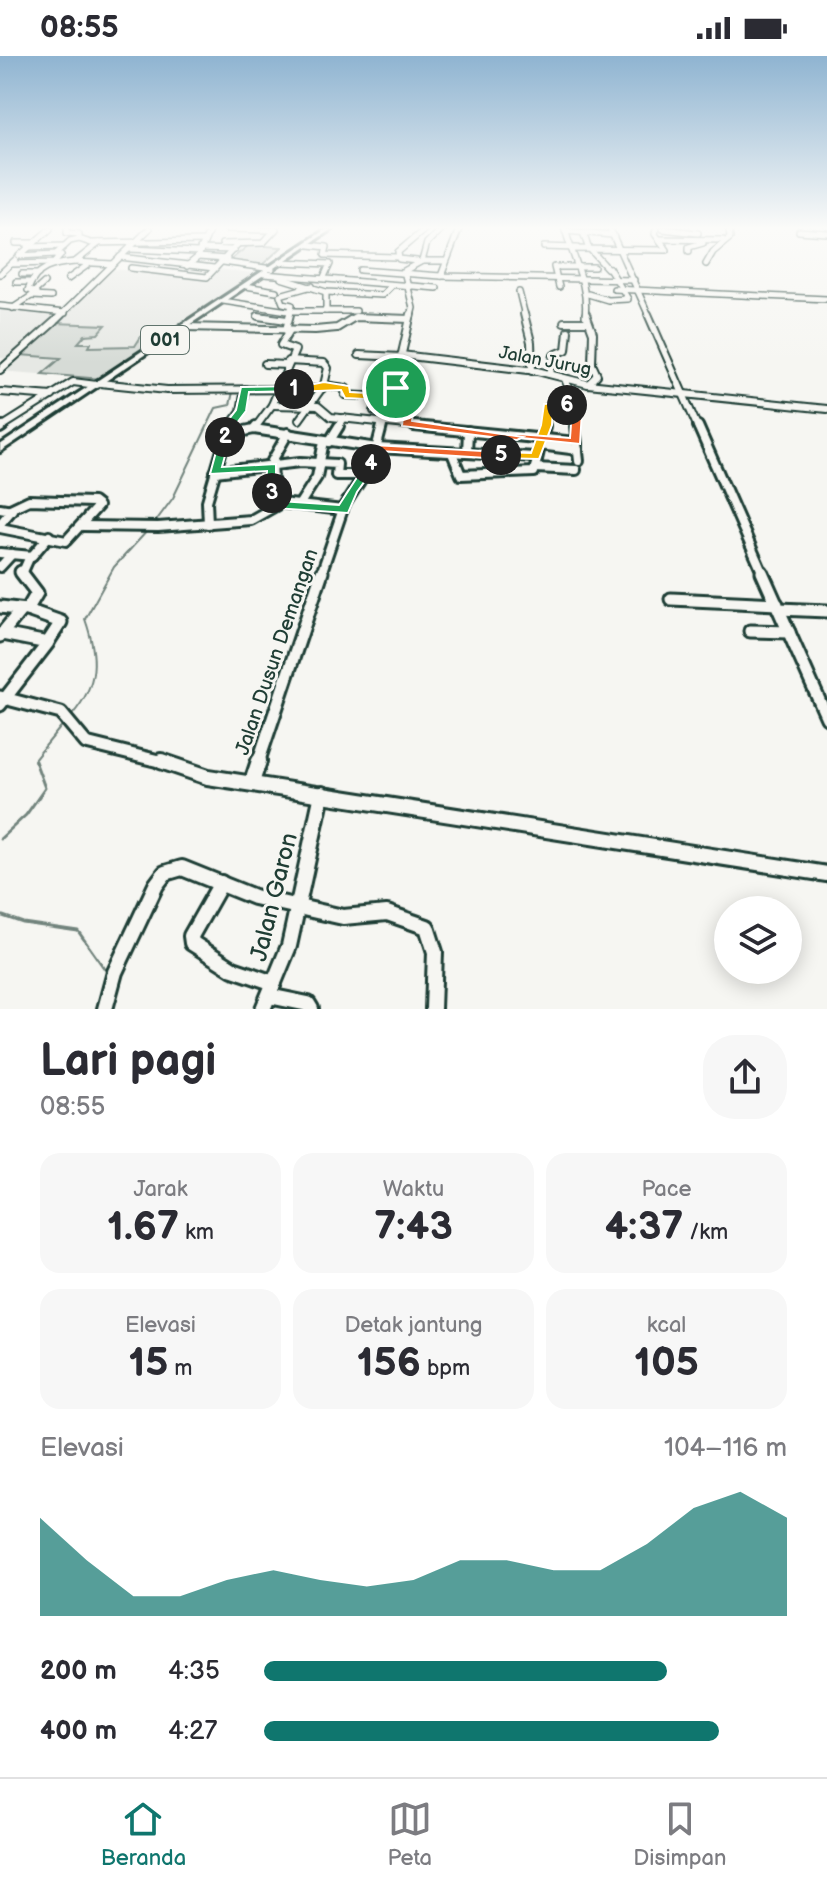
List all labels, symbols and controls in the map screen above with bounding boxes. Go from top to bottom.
text: 08:55 [40,10,119,46]
road number: 001 [141,326,189,354]
street label: Jalan Jurug [497,342,593,380]
pin [362,354,430,422]
icon: arrive [374,366,418,410]
pin: 1 [274,369,314,409]
text: 1 [289,375,299,402]
pin: 6 [547,385,587,425]
text: 6 [560,391,574,418]
pin: 2 [205,417,245,457]
text: 2 [218,423,232,450]
pin: 5 [481,435,521,475]
text: 5 [495,441,507,468]
pin: 4 [351,444,391,484]
text: 4 [365,450,377,477]
pin: 3 [252,473,292,513]
text: 3 [266,479,278,506]
street label: Jalan Dusun Demangan [230,546,324,758]
street label: Jalan Garon [244,830,304,964]
map controls [714,896,802,984]
button: layers [714,896,802,984]
text: Lari pagi [40,1035,216,1088]
button: share [703,1035,787,1119]
text: 08:55 [40,1092,106,1123]
text: Jarak [133,1176,188,1203]
text: Waktu [383,1176,444,1203]
text: Pace [641,1176,692,1203]
text: 1.67 [107,1203,179,1251]
text: 7:43 [374,1203,453,1251]
text: 4:37 [605,1203,683,1251]
text: km [179,1219,214,1246]
text: /km [683,1219,728,1246]
text: Elevasi [125,1312,196,1339]
text: Detak jantung [344,1312,483,1339]
text: kcal [647,1312,686,1339]
text: 15 [128,1339,168,1387]
text: 156 [357,1339,421,1387]
text: 105 [634,1339,699,1387]
text: m [168,1355,193,1382]
text: bpm [421,1355,470,1382]
text: Elevasi [40,1433,124,1464]
text: 104–116 m [664,1433,787,1464]
text: 200 m [40,1656,117,1687]
text: 4:35 [168,1656,220,1687]
text: 400 m [40,1716,117,1747]
text: 4:27 [168,1716,217,1747]
tab: Beranda [101,1797,186,1872]
tab: Peta [387,1797,432,1872]
tab: Disimpan [633,1797,726,1872]

